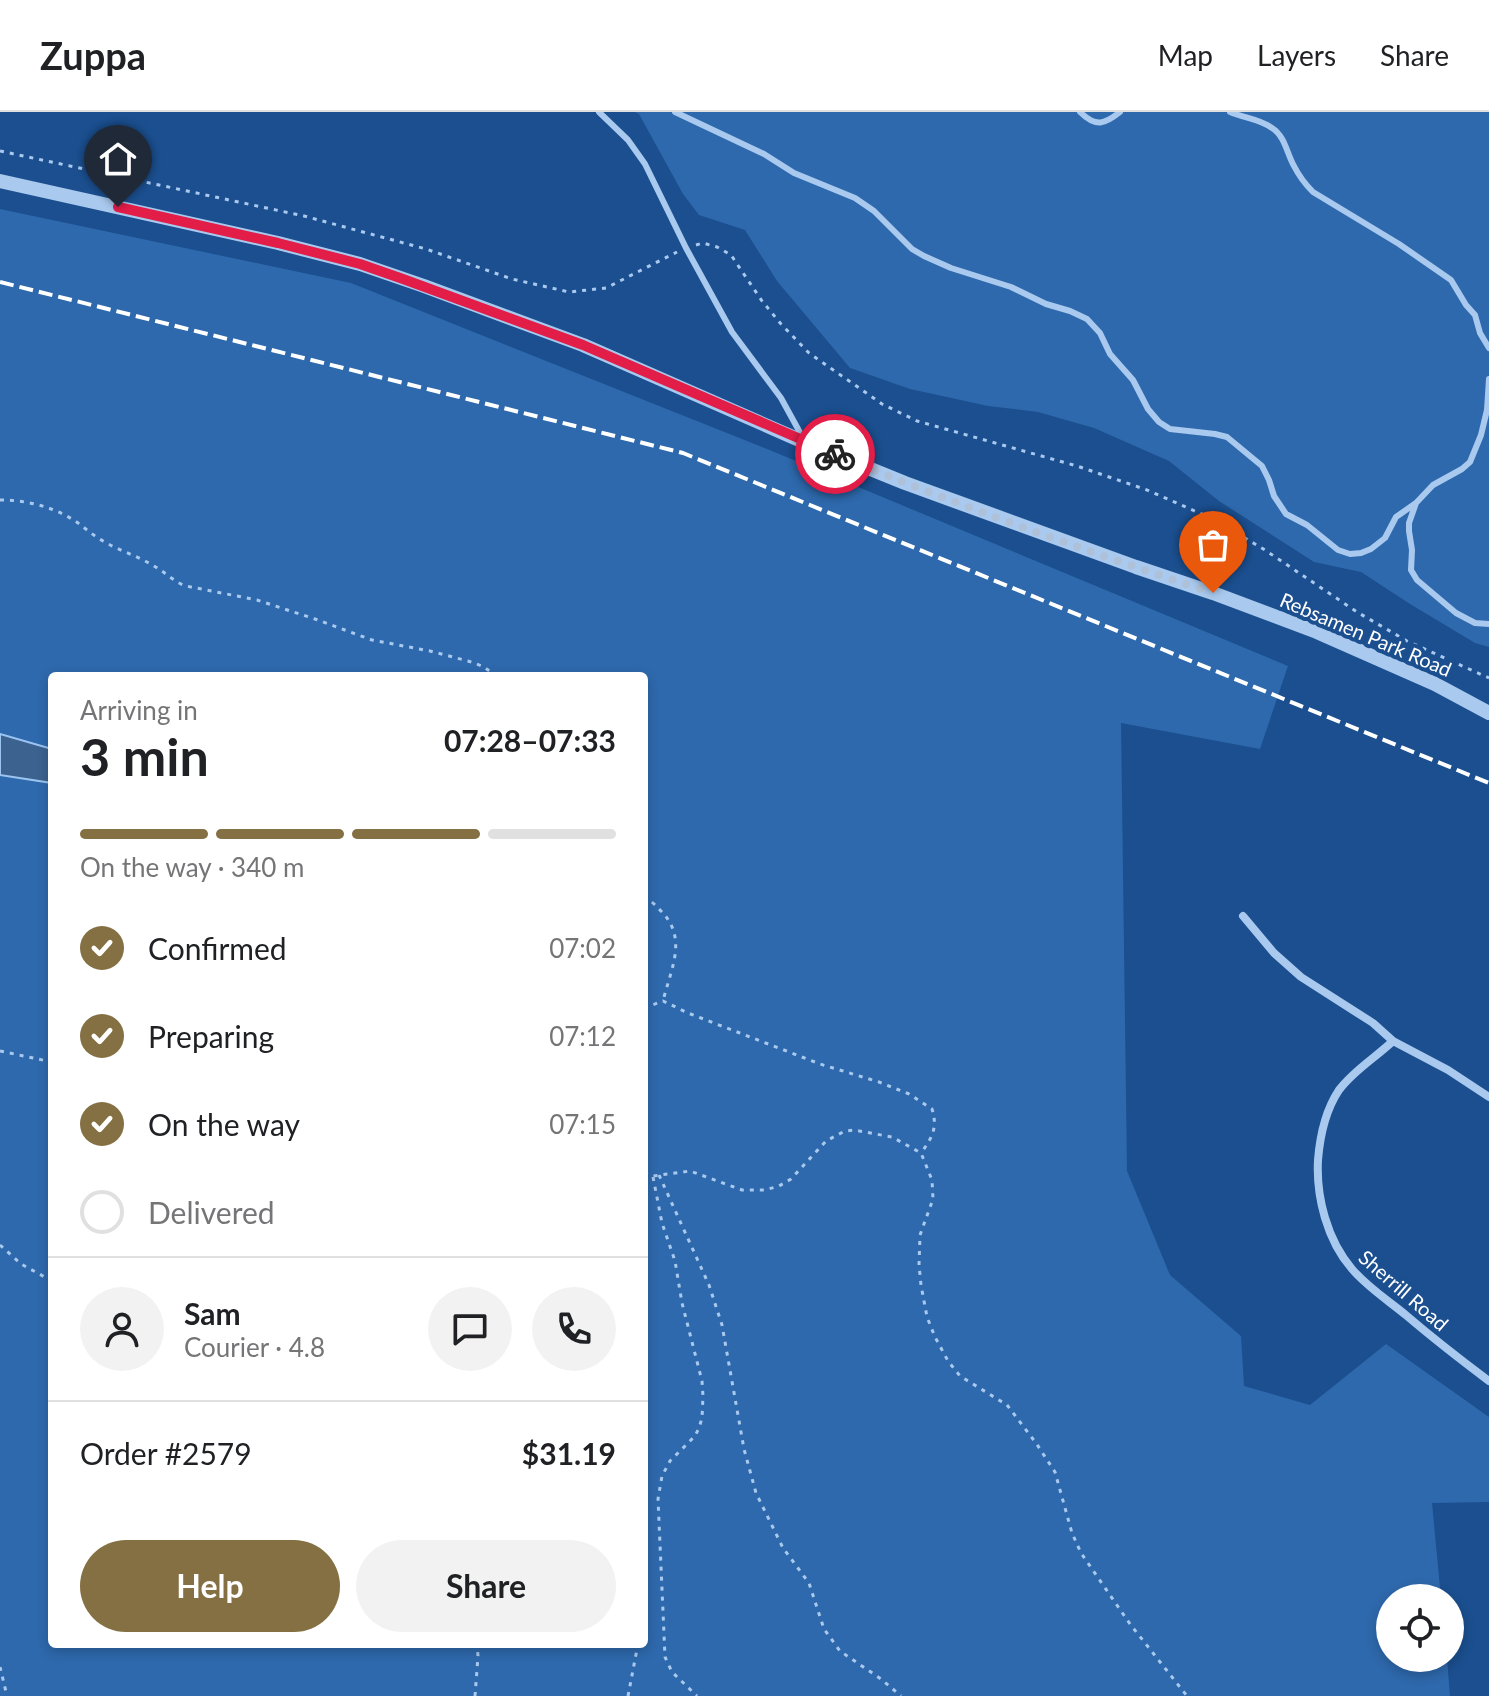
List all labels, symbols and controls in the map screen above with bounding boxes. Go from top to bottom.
text: Zuppa [40,32,146,78]
text: Map [1158,38,1213,72]
text: Layers [1257,38,1336,72]
text: Share [1380,38,1449,72]
pin [84,125,152,207]
icon: home [96,137,140,181]
courier [795,414,875,494]
icon: bike [813,432,857,476]
pin [1179,511,1247,593]
icon: bag [1191,523,1235,567]
street label: Rebsamen Park Road [1277,587,1455,681]
text: Arriving in [80,694,198,726]
text: 07:28–07:33 [444,722,616,758]
text: 3 min [80,725,209,787]
text: On the way · 340 m [80,851,304,883]
icon: check [80,926,124,970]
text: Confirmed [148,930,287,966]
text: 07:02 [549,932,616,964]
icon: check [80,1014,124,1058]
text: Preparing [148,1018,274,1054]
text: 07:12 [549,1020,616,1052]
icon: check [80,1102,124,1146]
text: On the way [148,1106,300,1142]
text: 07:15 [549,1108,616,1140]
text: Delivered [148,1194,275,1230]
street label: Sherrill Road [1354,1245,1454,1335]
button: person [80,1287,164,1371]
button: chat [428,1287,512,1371]
button: phone [532,1287,616,1371]
text: Sam [184,1295,241,1331]
text: Courier · 4.8 [184,1331,325,1363]
text: Order #2579 [80,1435,252,1471]
text: $31.19 [522,1435,616,1471]
button: Help [80,1540,340,1632]
button: Share [356,1540,616,1632]
map controls [1376,1584,1464,1672]
button: locate [1376,1584,1464,1672]

